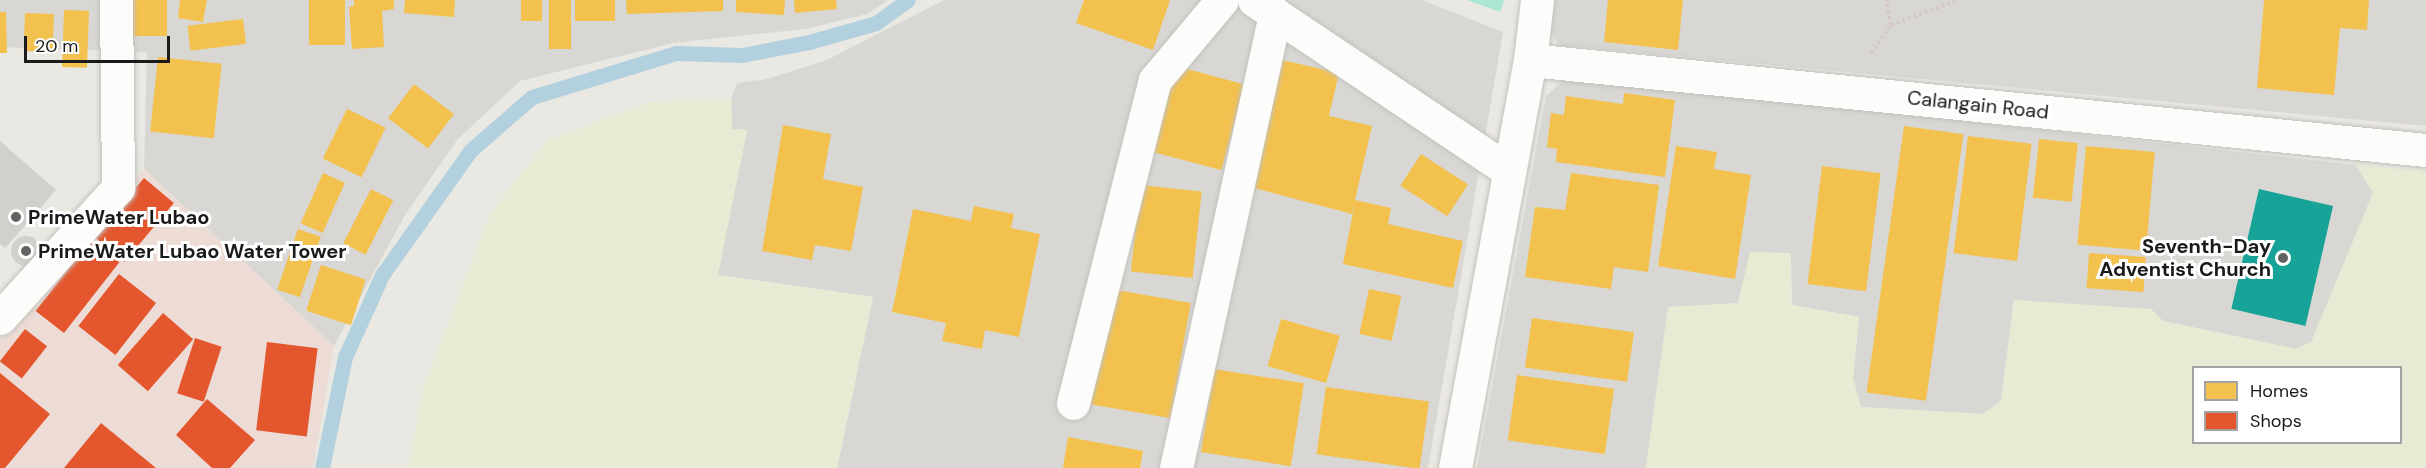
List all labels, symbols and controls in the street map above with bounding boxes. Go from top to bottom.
scale bar [27,24,172,62]
text: 20 m [35,34,78,58]
street label: Calangain Road [1906,86,2050,124]
place label: PrimeWater Lubao [28,205,209,229]
marker: PrimeWater Lubao [9,210,23,224]
place label: Seventh-Day Adventist Church [2099,234,2271,281]
place label: PrimeWater Lubao Water Tower [38,239,346,263]
marker: PrimeWater Lubao Water Tower [19,244,33,258]
marker: Seventh-Day Adventist Church [2276,251,2290,265]
legend [2192,366,2402,444]
text: Homes [2250,379,2308,403]
text: Shops [2250,409,2302,433]

